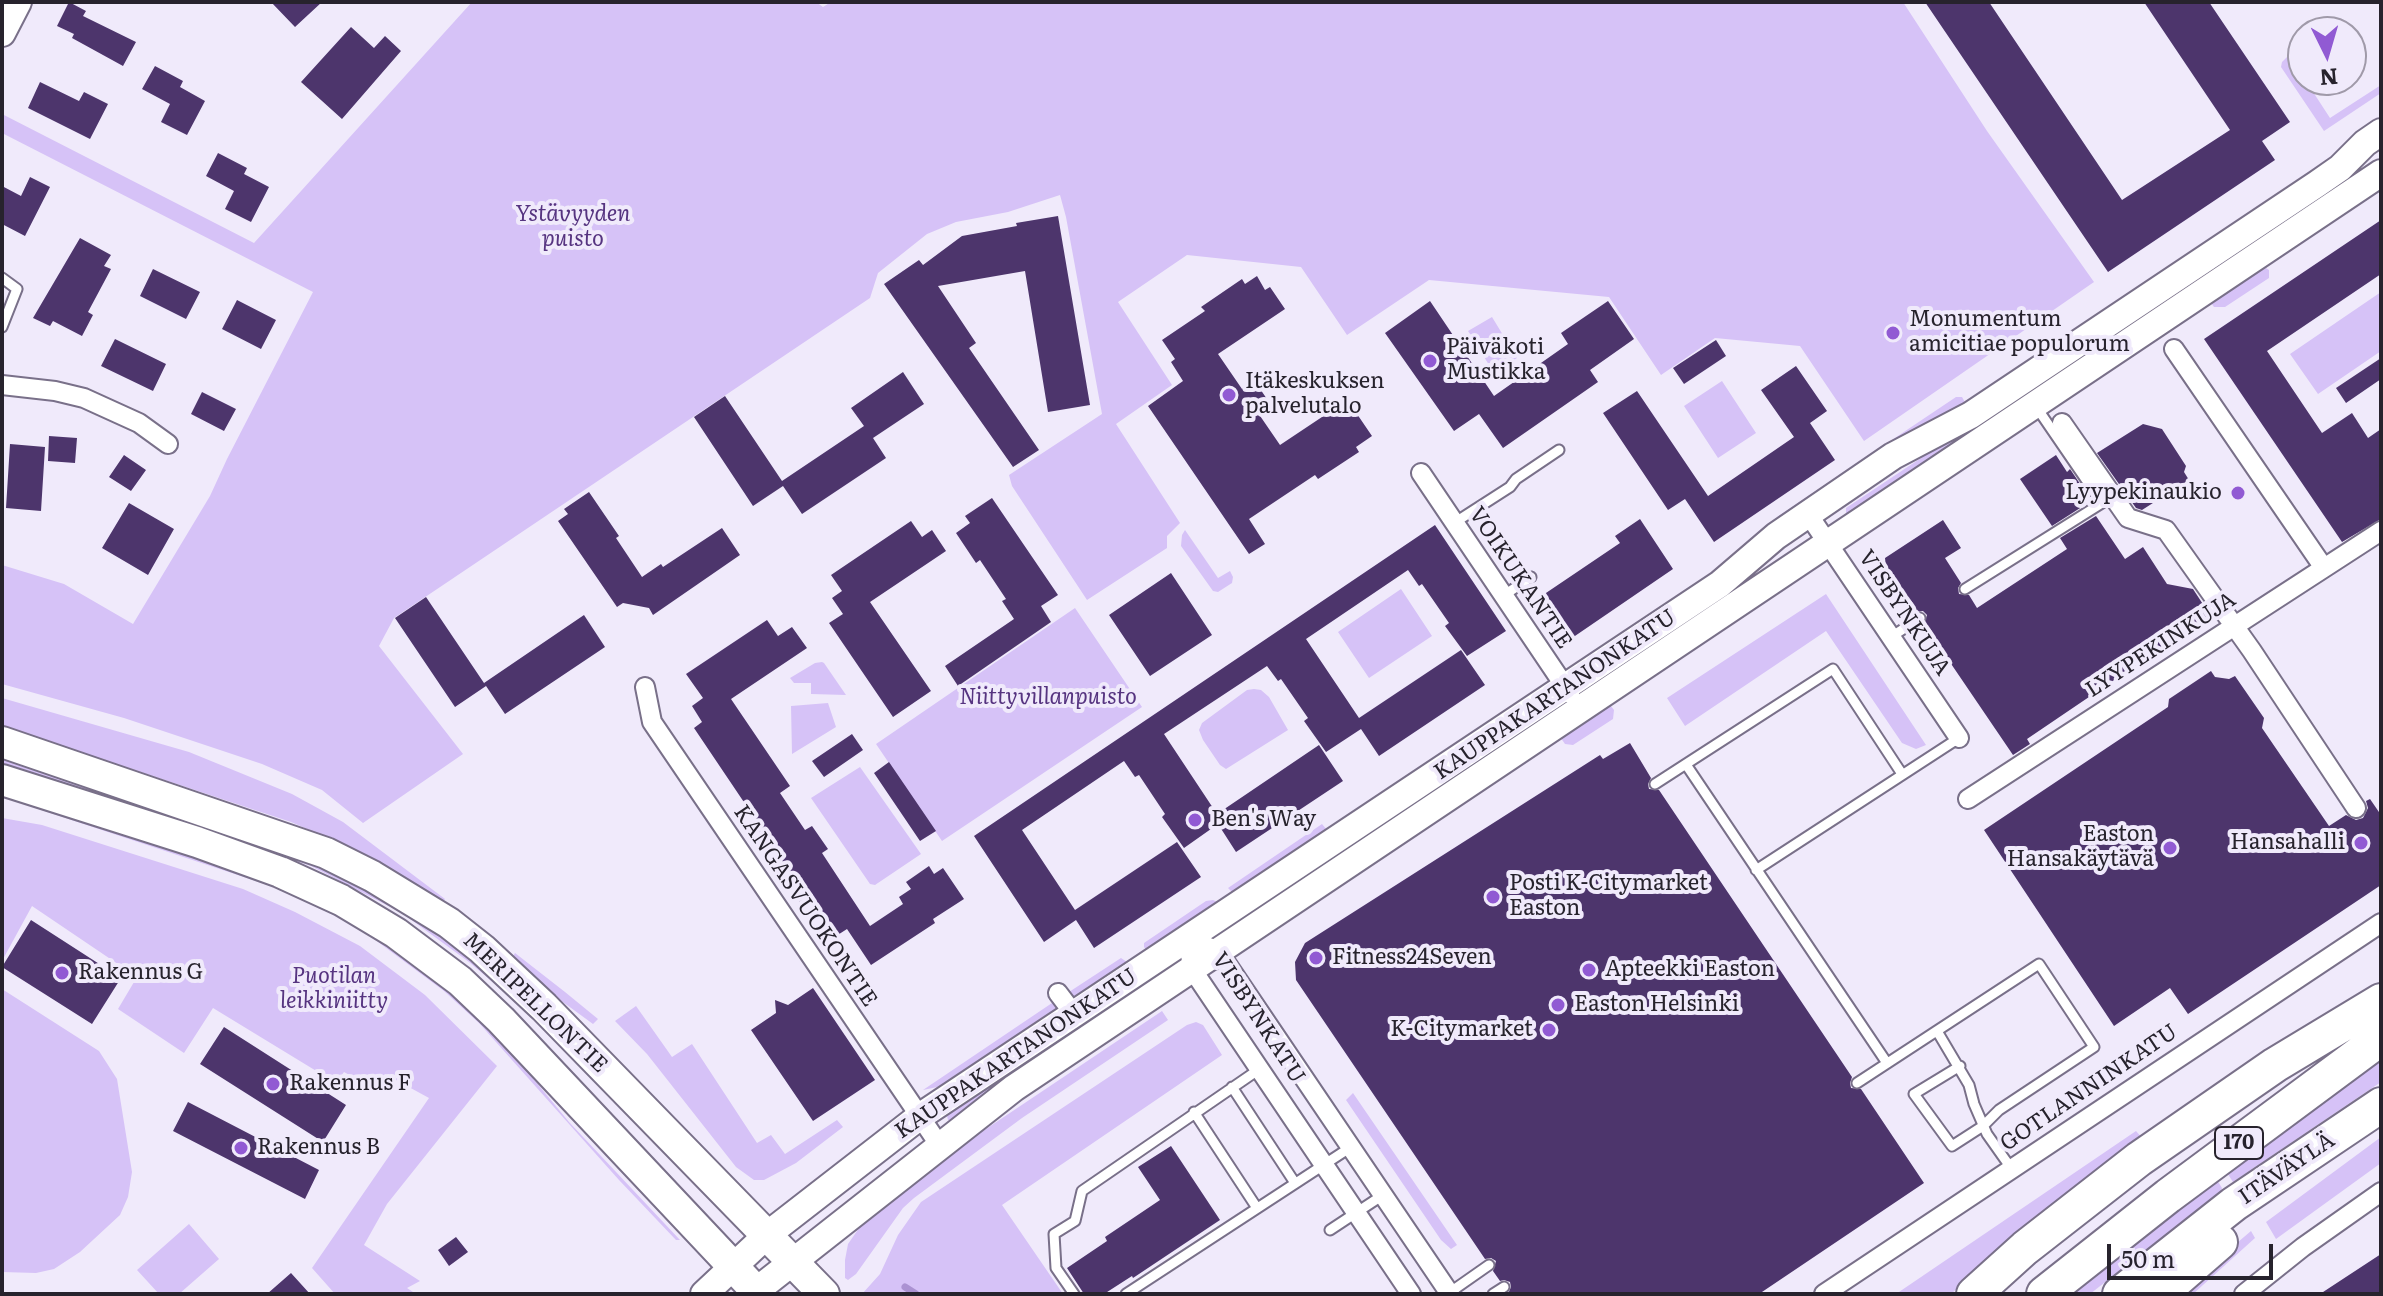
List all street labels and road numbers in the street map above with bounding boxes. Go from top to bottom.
street label: VOIKUKANTIE [1463,502,1577,654]
street label: VISBYNKUJA [1852,545,1956,681]
street label: LYYPEKINKUJA [2081,587,2241,703]
street label: KAUPPAKARTANONKATU [1429,604,1681,786]
street label: KANGASVUOKONTIE [728,800,882,1012]
street label: MERIPELLONTIE [457,927,613,1079]
street label: VISBYNKATU [1206,948,1310,1088]
street label: KAUPPAKARTANONKATU [890,963,1142,1145]
street label: GOTLANNINKATU [1996,1019,2182,1157]
road number: 170 [2215,1127,2263,1159]
street label: ITÄVÄYLÄ [2234,1127,2340,1211]

